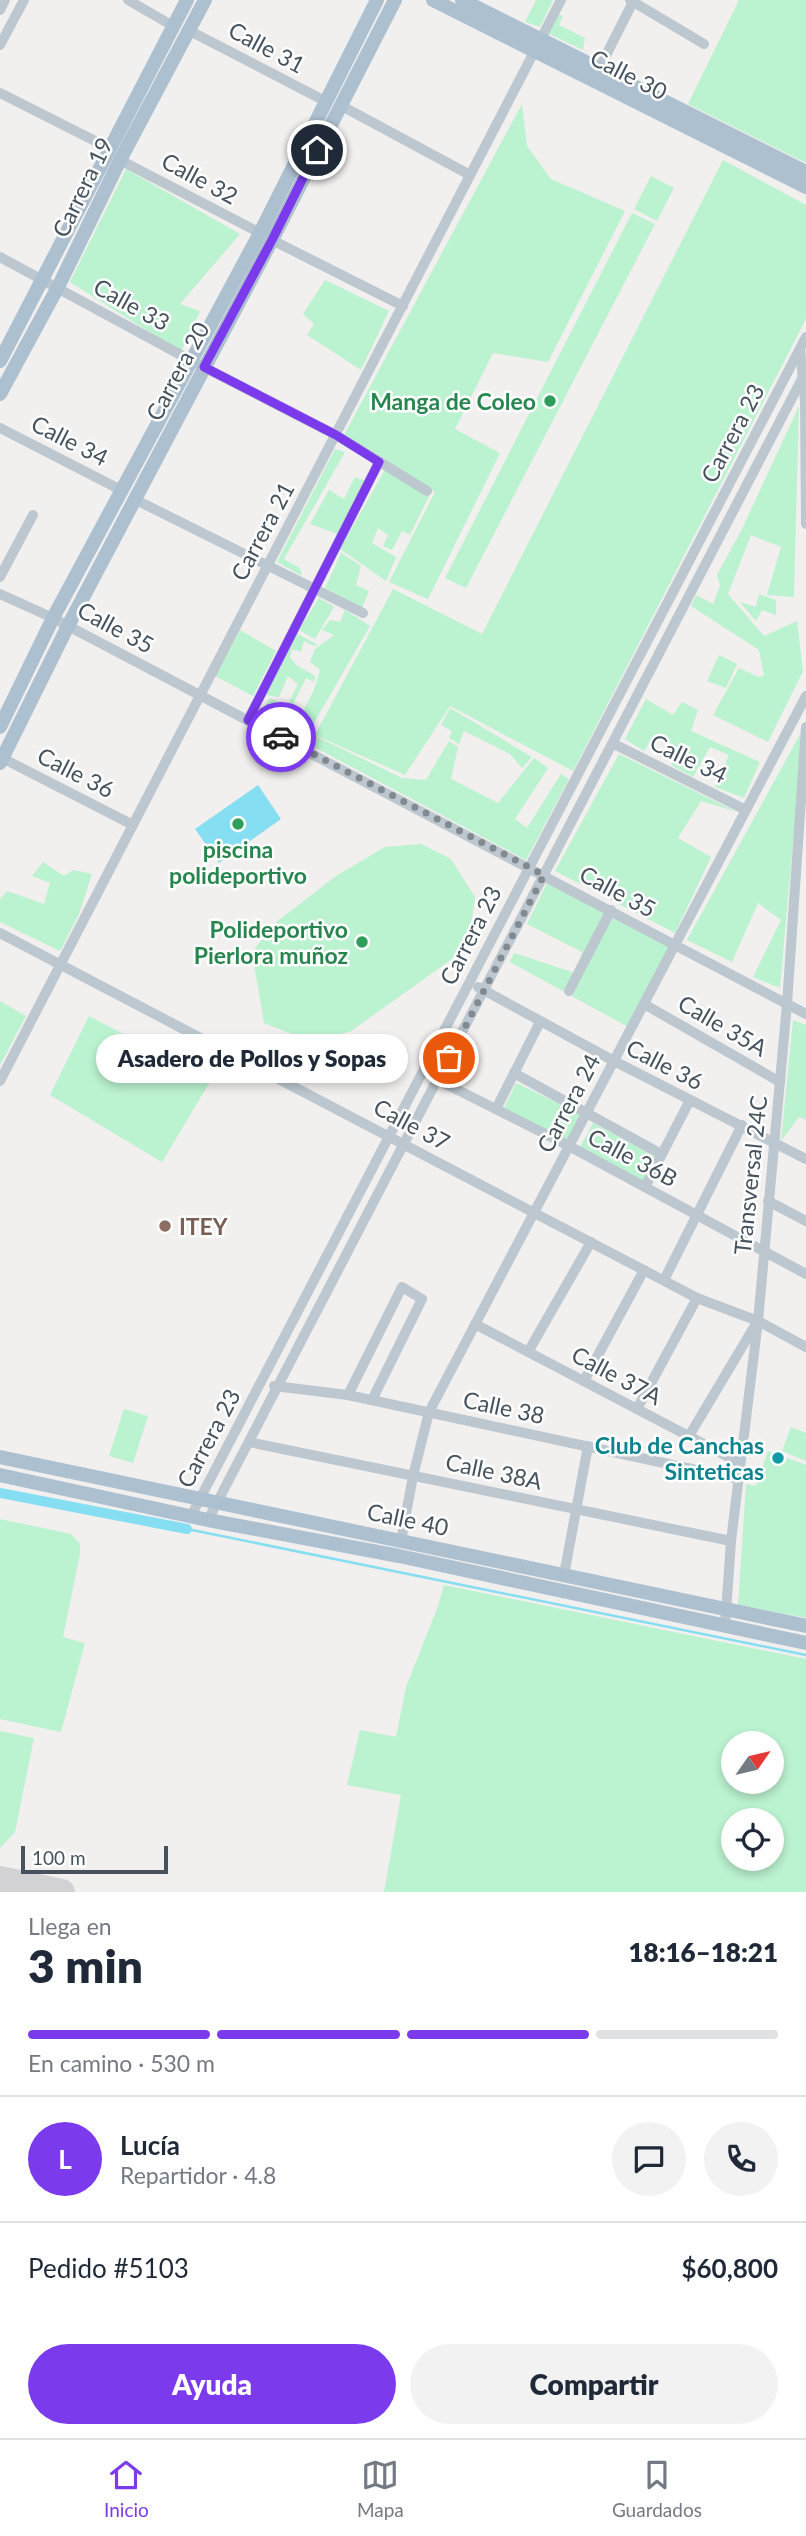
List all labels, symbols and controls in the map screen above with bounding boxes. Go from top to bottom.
street label: Calle 31 [224,15,310,79]
street label: Calle 30 [586,43,672,105]
pin [287,120,347,180]
icon: home [298,131,336,169]
street label: Carrera 19 [46,133,118,241]
street label: Calle 32 [157,146,243,210]
street label: Calle 33 [89,272,175,336]
street label: Carrera 20 [139,317,215,425]
street label: Carrera 23 [694,379,770,487]
place label: Manga de Coleo [370,387,536,415]
marker: Manga de Coleo [542,393,558,409]
street label: Calle 34 [27,409,113,471]
street label: Carrera 21 [224,477,300,585]
street label: Calle 35 [73,595,159,659]
courier [246,702,316,772]
icon: car [262,718,300,756]
street label: Calle 34 [646,727,732,789]
street label: Calle 36 [33,741,119,803]
marker: piscina polideportivo [230,816,246,832]
place label: piscina polideportivo [169,835,307,889]
street label: Calle 35 [575,859,661,923]
street label: Carrera 23 [433,881,507,989]
place label: Polideportivo Pierlora muñoz [194,915,348,969]
marker: Polideportivo Pierlora muñoz [354,934,370,950]
street label: Calle 35A [674,988,773,1062]
pin [419,1028,479,1088]
street label: Calle 36 [622,1033,708,1095]
callout: Asadero de Pollos y Sopas [95,1034,407,1082]
icon: bag [430,1039,468,1077]
text: Asadero de Pollos y Sopas [118,1044,386,1072]
street label: Carrera 24 [530,1049,606,1157]
street label: Calle 37 [369,1092,455,1156]
street label: Transversal 24C [728,1094,772,1256]
street label: Calle 36B [584,1122,682,1192]
place label: ITEY [179,1212,229,1240]
marker: ITEY [157,1218,173,1234]
street label: Calle 37A [567,1340,667,1411]
street label: Carrera 23 [170,1384,246,1492]
street label: Calle 38 [461,1385,547,1429]
place label: Club de Canchas Sinteticas [595,1431,764,1485]
street label: Calle 38A [443,1447,545,1495]
marker: Club de Canchas Sinteticas [770,1450,786,1466]
street label: Calle 40 [365,1497,451,1541]
north arrow [721,1731,784,1794]
map controls [721,1731,784,1871]
button: locate [721,1808,784,1871]
scale bar [21,1843,168,1875]
text: 100 m [32,1846,86,1869]
text: Llega en [28,1912,112,1940]
text: 18:16–18:21 [628,1936,778,1968]
text: 3 min [28,1938,143,1993]
text: En camino · 530 m [28,2049,215,2077]
button: chat [612,2122,686,2196]
button: phone [704,2122,778,2196]
text: Lucía [120,2129,180,2161]
text: L [58,2143,72,2175]
text: Repartidor · 4.8 [120,2161,276,2189]
text: Pedido #5103 [28,2252,189,2284]
text: $60,800 [681,2252,778,2284]
button: Ayuda [28,2344,396,2424]
button: Compartir [410,2344,778,2424]
tab: Inicio [104,2456,149,2521]
tab: Mapa [357,2456,404,2521]
tab: Guardados [612,2456,702,2521]

